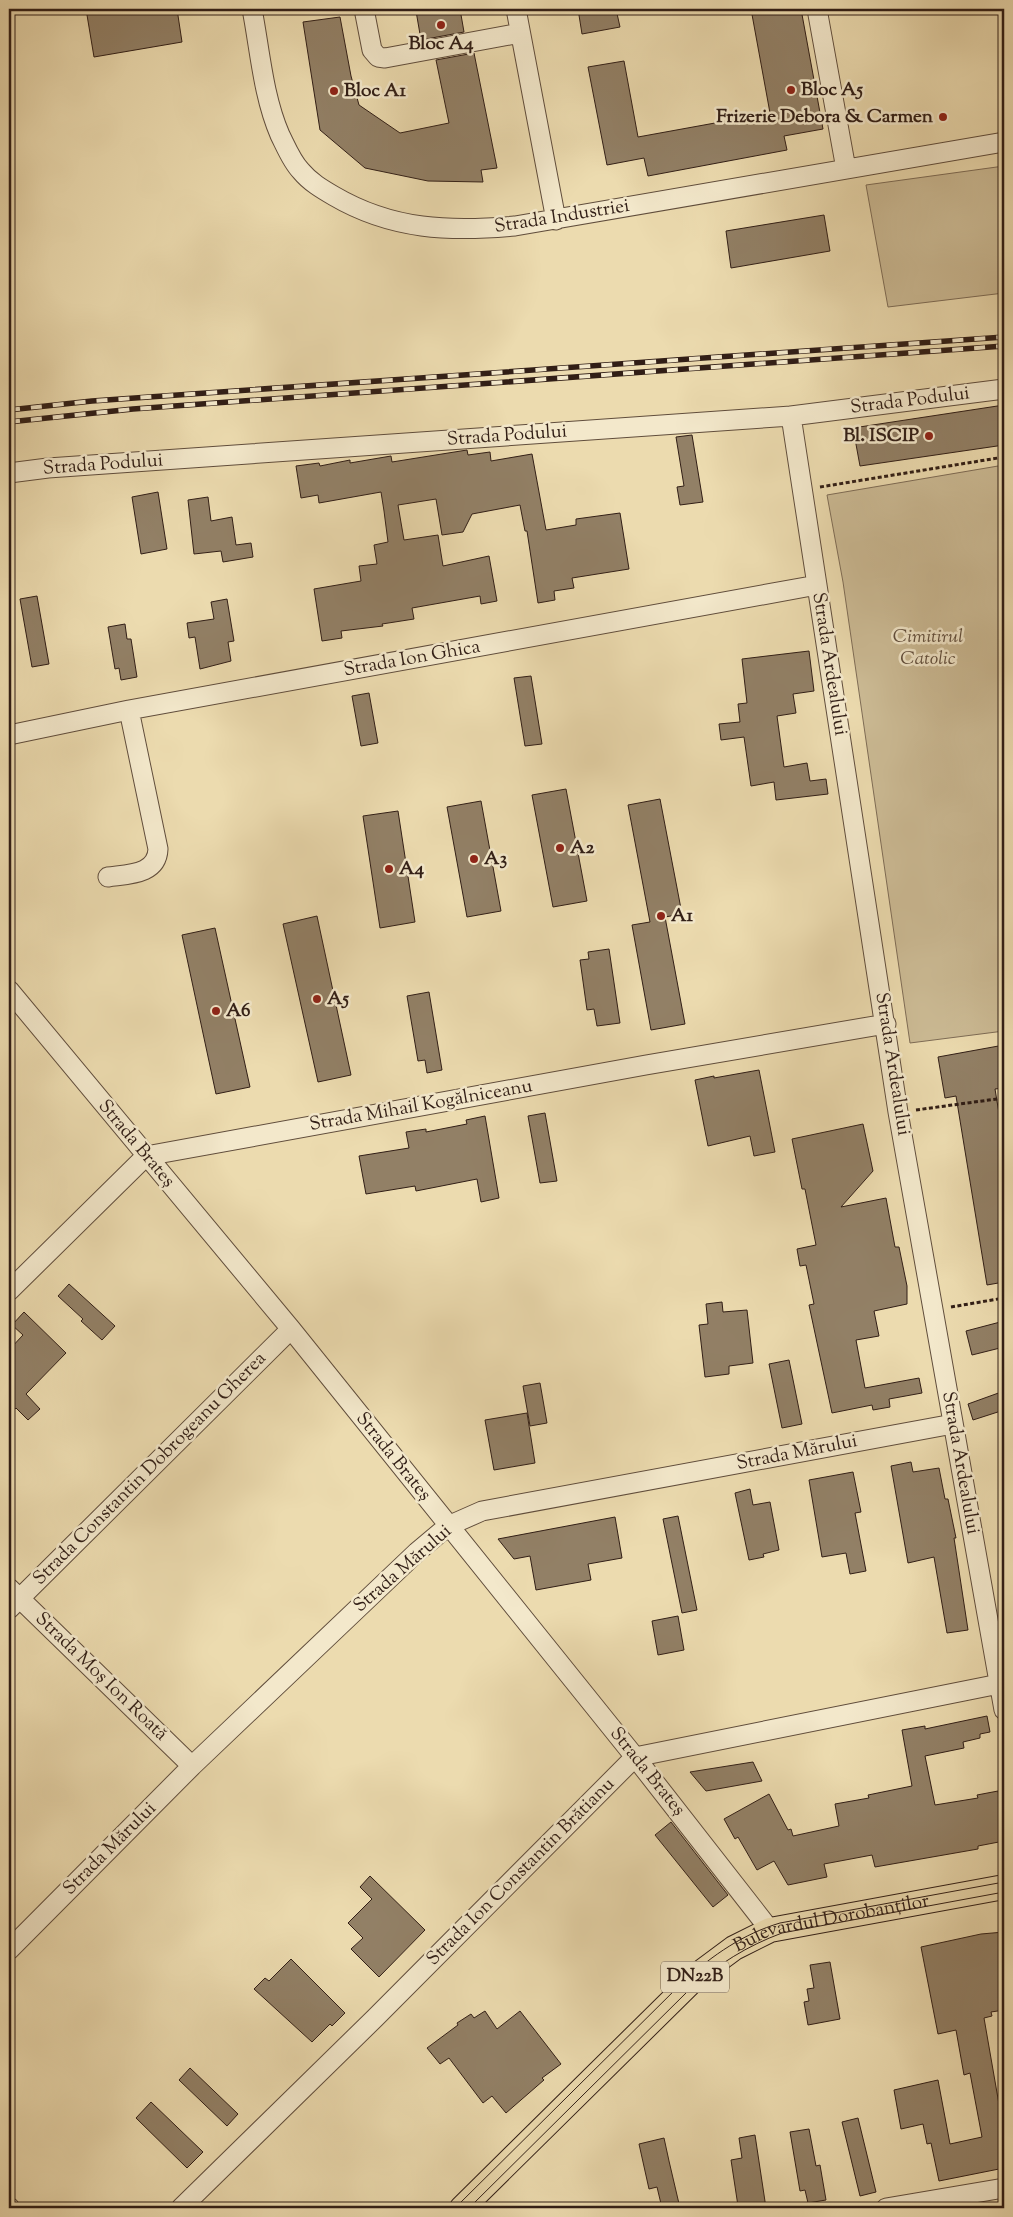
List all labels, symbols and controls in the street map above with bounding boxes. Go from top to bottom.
marker: Bloc A4 [435,19,447,31]
place label: Bloc A4 [408,31,474,58]
place label: Bloc A5 [801,77,863,104]
place label: Bloc A1 [344,78,406,105]
marker: Bloc A5 [785,84,797,96]
marker: Bloc A1 [328,85,340,97]
place label: Frizerie Debora & Carmen [716,104,934,131]
marker: Frizerie Debora & Carmen [937,111,949,123]
street label: Strada Industriei [493,193,631,241]
street label: Strada Podului [849,380,971,422]
street label: Strada Podului [446,418,568,454]
place label: Bl. ISCIP [843,423,919,450]
marker: Bl. ISCIP [923,430,935,442]
street label: Strada Podului [42,447,164,483]
street label: Strada Ardealului [804,590,854,738]
park label: Cimitirul Catolic [893,624,963,673]
street label: Strada Ion Ghica [342,634,483,684]
place label: A2 [570,835,594,862]
marker: A2 [554,842,566,854]
place label: A3 [484,846,507,873]
marker: A3 [468,853,480,865]
place label: A4 [399,856,424,883]
marker: A4 [383,863,395,875]
place label: A1 [671,903,693,930]
marker: A1 [655,910,667,922]
place label: A5 [327,986,349,1013]
street label: Strada Ardealului [867,990,917,1138]
marker: A5 [311,993,323,1005]
place label: A6 [226,998,251,1025]
marker: A6 [210,1005,222,1017]
street label: Strada Mihail Kogălniceanu [307,1073,535,1139]
street label: Strada Brateș [91,1094,181,1194]
street label: Strada Constantin Dobrogeanu Gherea [27,1346,273,1592]
street label: Strada Ardealului [934,1389,986,1537]
street label: Strada Brateș [349,1407,437,1507]
street label: Strada Mărului [734,1428,860,1478]
street label: Strada Mărului [348,1519,458,1619]
street label: Strada Moș Ion Roată [29,1606,174,1748]
street label: Strada Brateș [603,1722,691,1822]
street label: Strada Ion Constantin Brătianu [421,1772,621,1972]
street label: Strada Mărului [57,1796,163,1902]
street label: Bulevardul Dorobanților [729,1888,931,1960]
road number: DN22B [661,1961,729,1992]

